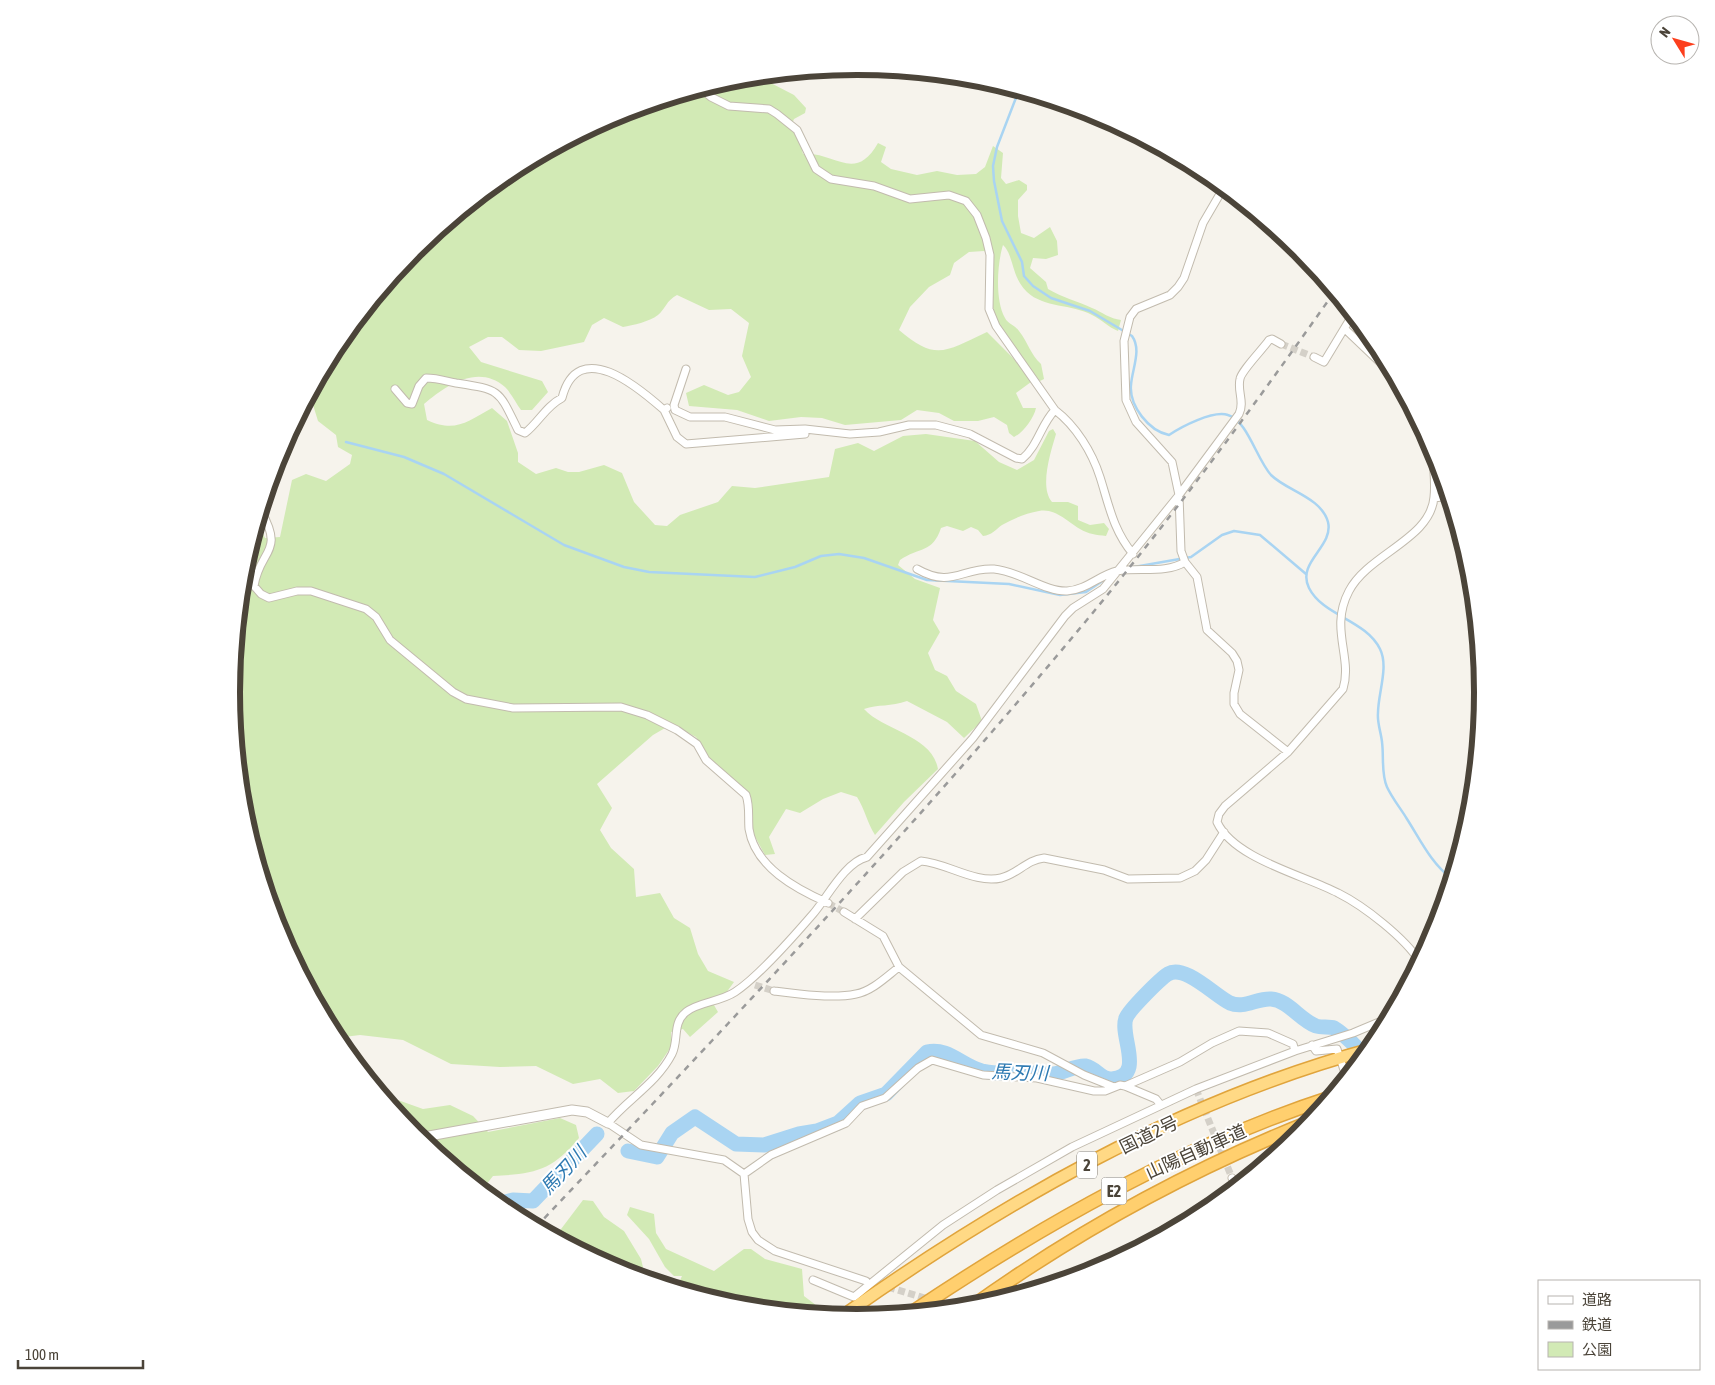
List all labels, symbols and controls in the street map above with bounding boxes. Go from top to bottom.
north arrow [1650,15,1700,65]
text: N [1656,24,1673,40]
water label: 馬刃川 [991,1060,1051,1084]
street label: 国道2号 [1116,1111,1181,1158]
street label: 山陽自動車道 [1142,1120,1249,1183]
water label: 馬刃川 [536,1140,592,1198]
road number: 2 [1077,1152,1097,1178]
road number: E2 [1102,1178,1126,1204]
legend [1538,1280,1700,1370]
text: 道路 [1582,1291,1612,1308]
text: 鉄道 [1582,1316,1612,1333]
scale bar [18,1338,142,1370]
text: 公園 [1582,1341,1612,1358]
text: 100 m [25,1346,59,1363]

